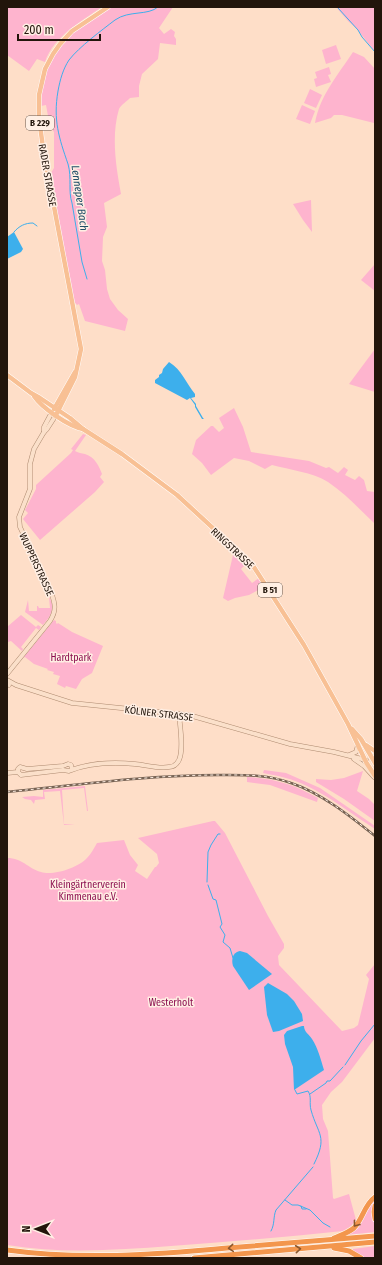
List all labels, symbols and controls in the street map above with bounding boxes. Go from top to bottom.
scale bar [18,16,100,42]
text: 200 m [24,23,54,37]
road number: B 229 [26,116,54,130]
street label: RADER STRASSE [36,143,58,208]
water label: Lenneper Bach [68,164,91,232]
street label: RINGSTRASSE [208,526,257,572]
street label: WUPPERSTRASSE [16,531,56,598]
road number: B 51 [258,583,282,597]
park label: Hardtpark [50,652,92,664]
street label: KÖLNER STRASSE [124,703,194,724]
park label: Kleingärtnerverein Kimmenau e.V. [50,879,126,903]
park label: Westerholt [149,997,194,1009]
north arrow [16,1209,56,1249]
one-way arrow [354,1219,361,1227]
text: N [20,1226,33,1232]
one-way arrow [228,1243,234,1252]
one-way arrow [295,1245,301,1254]

